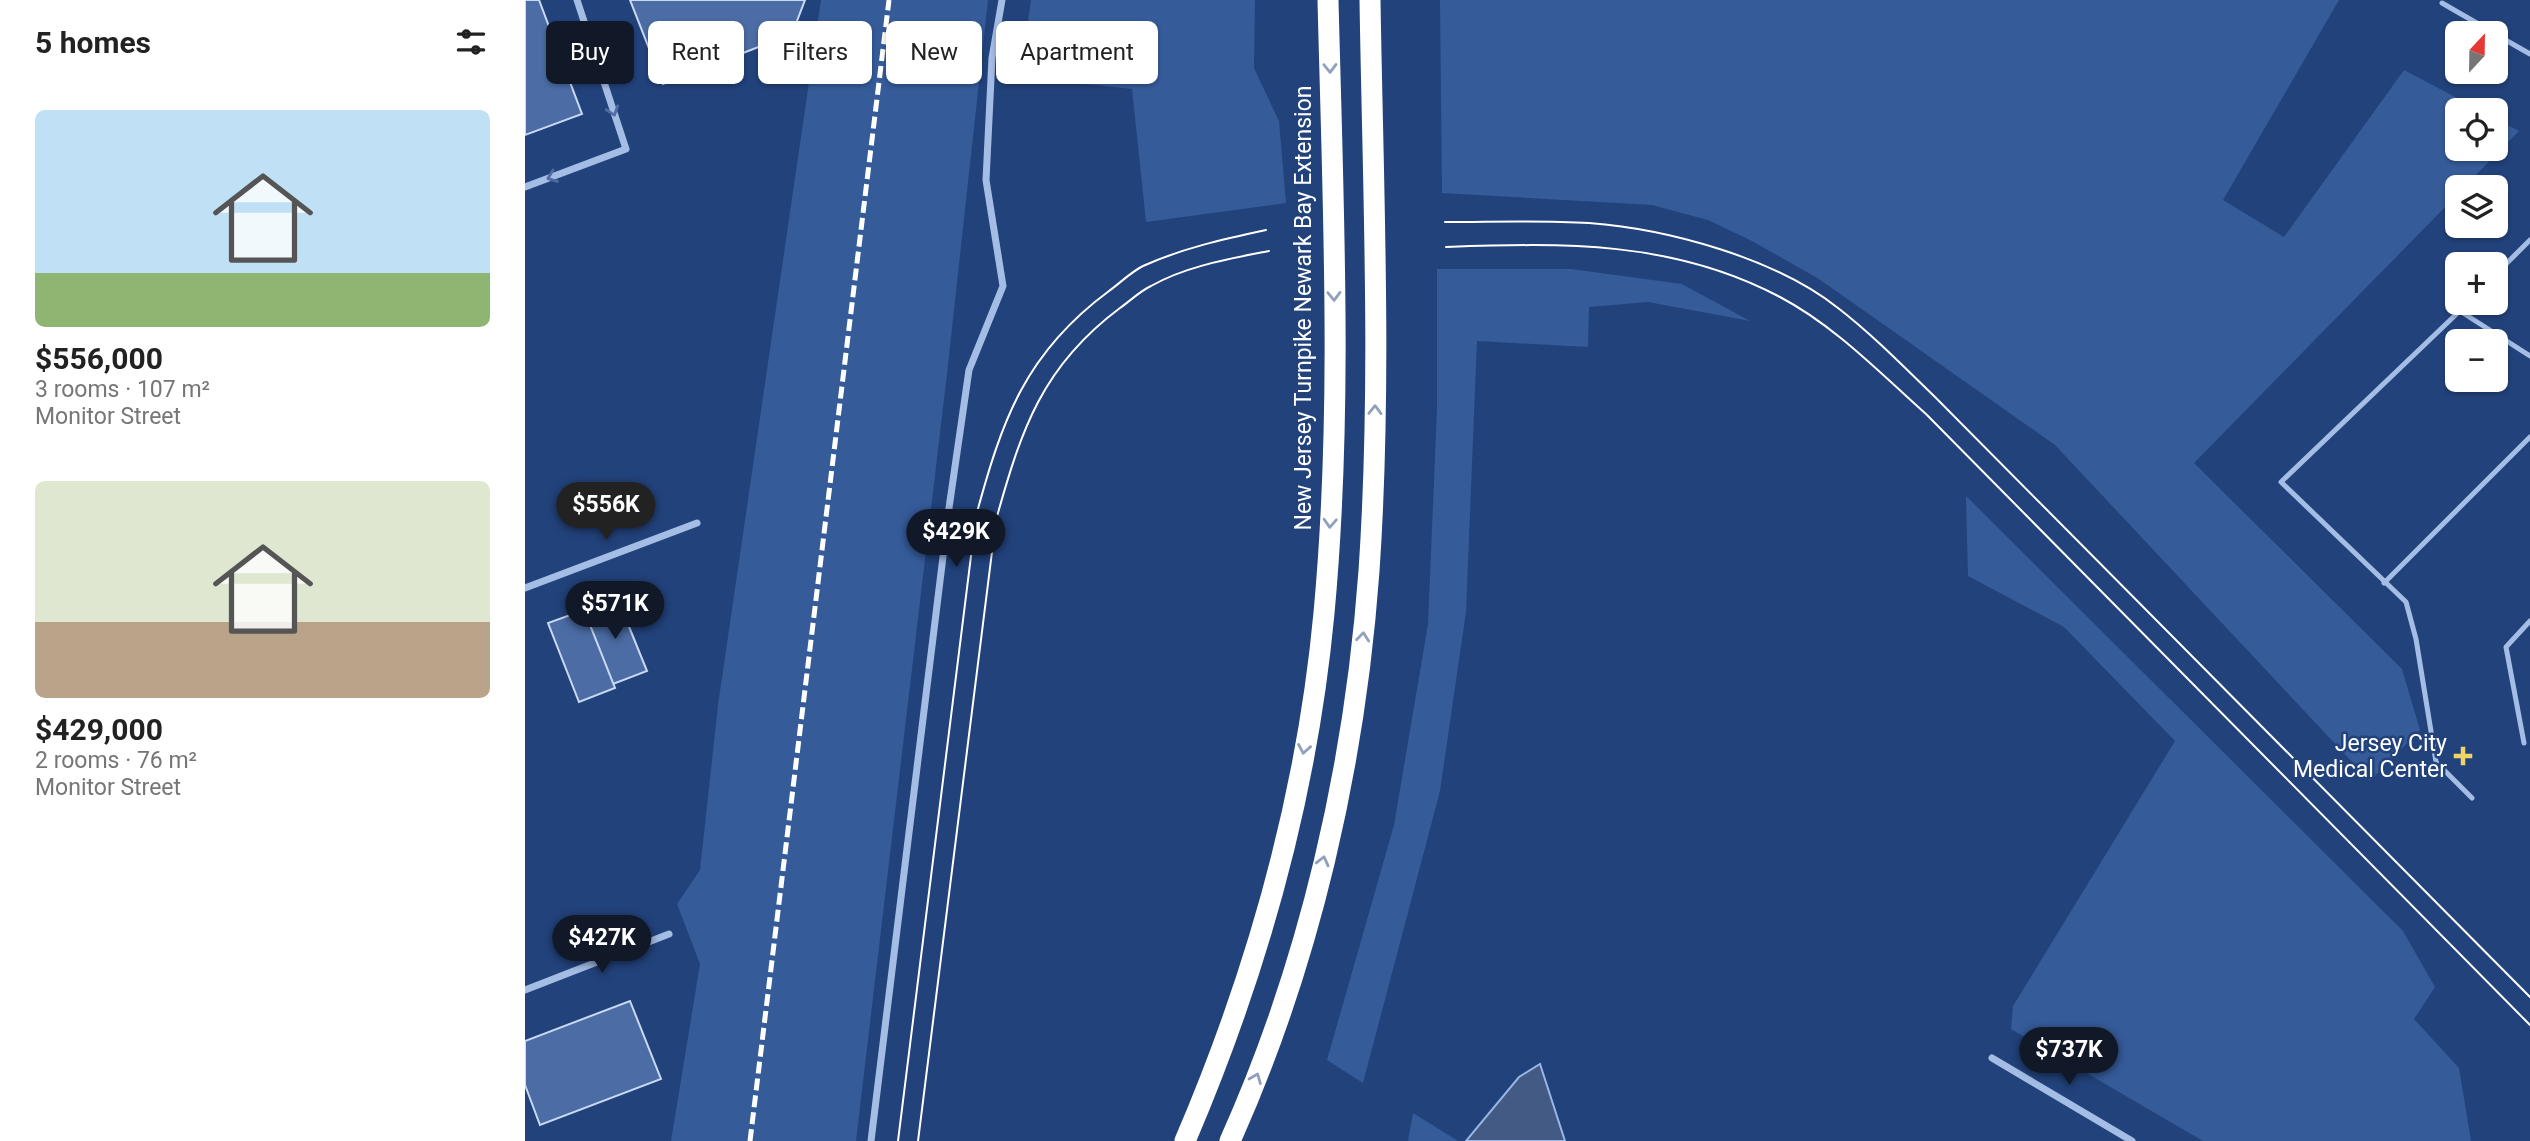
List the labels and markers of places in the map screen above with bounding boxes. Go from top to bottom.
pin: $556K [557,482,655,542]
pin: $429K [907,510,1005,569]
pin: $571K [566,582,664,641]
place label: Jersey City Medical Center [2293,730,2447,783]
marker: Jersey City Medical Center [2453,746,2473,766]
pin: $427K [553,916,651,975]
pin: $737K [2020,1028,2118,1087]

